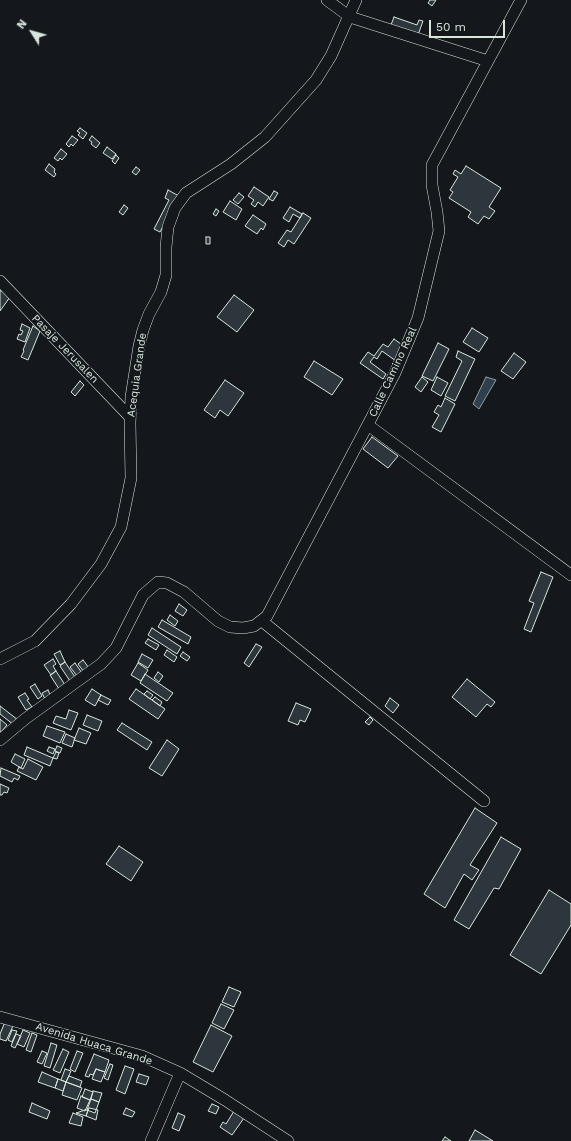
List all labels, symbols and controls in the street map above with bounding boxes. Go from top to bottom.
north arrow [12,12,52,52]
scale bar [431,12,507,38]
text: N [14,17,30,32]
text: 50 m [436,20,466,34]
street label: Pasaje Jerusalen [29,312,101,386]
street label: Calle Camino Real [366,325,420,419]
street label: Acequia Grande [125,332,149,418]
street label: Avenida Huaca Grande [34,1020,154,1068]

